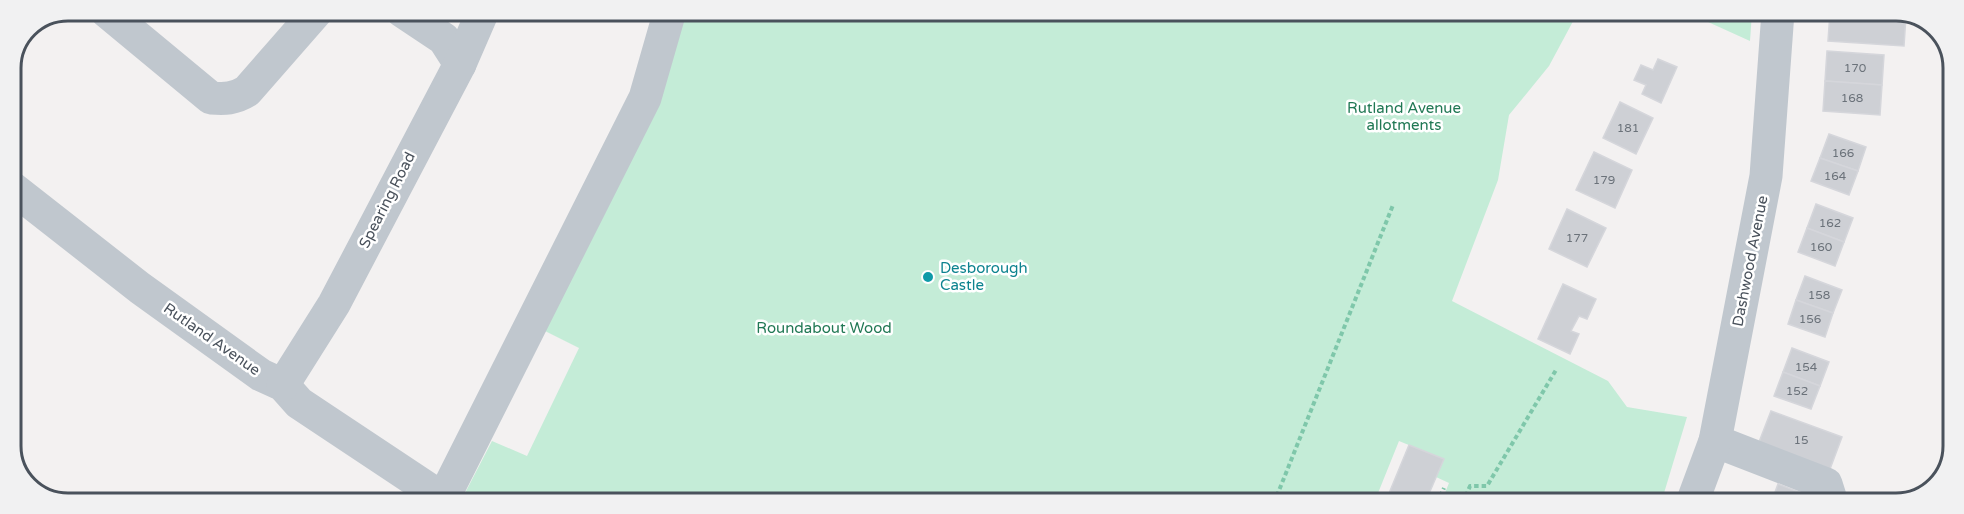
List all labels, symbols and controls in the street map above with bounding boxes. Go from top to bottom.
house number: 170 [1844,61,1867,75]
house number: 168 [1841,91,1863,105]
park label: Rutland Avenue allotments [1347,99,1461,134]
house number: 181 [1617,121,1639,135]
house number: 166 [1832,146,1854,160]
street label: Spearing Road [355,149,419,251]
house number: 164 [1824,169,1847,183]
house number: 179 [1593,173,1615,187]
street label: Dashwood Avenue [1728,194,1772,328]
house number: 162 [1819,216,1841,230]
house number: 177 [1566,231,1588,245]
house number: 160 [1810,240,1833,254]
place label: Desborough Castle [940,259,1028,294]
marker: Desborough Castle [921,270,935,284]
house number: 158 [1808,288,1830,302]
street label: Rutland Avenue [160,299,264,379]
house number: 156 [1799,312,1821,326]
park label: Roundabout Wood [756,319,892,337]
house number: 154 [1795,360,1818,374]
house number: 152 [1786,384,1808,398]
house number: 15 [1793,433,1809,447]

